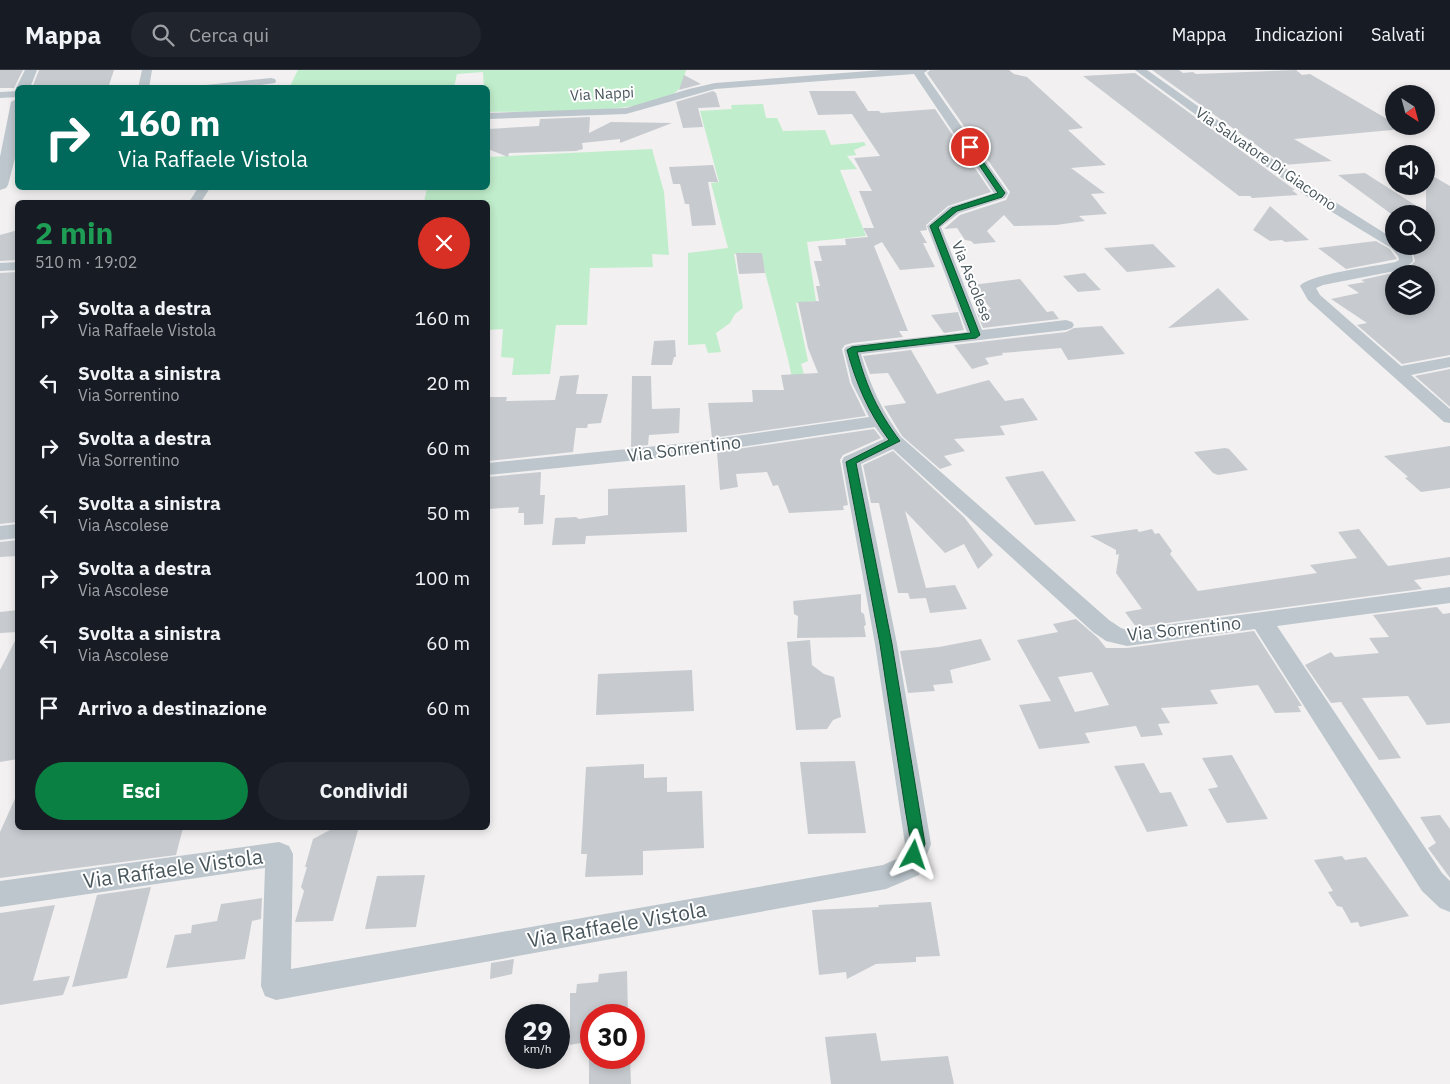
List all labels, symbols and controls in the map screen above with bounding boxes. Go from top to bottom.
search box [131,12,481,57]
text: Mappa [25,19,101,51]
icon: search [149,21,177,49]
text: Cerca qui [189,23,269,47]
text: Mappa [1172,23,1226,46]
text: Indicazioni [1254,23,1343,46]
text: Salvati [1371,23,1425,46]
street label: Via Nappi [569,82,635,105]
north arrow [1385,85,1435,135]
map controls [1385,85,1435,315]
text: 160 m [118,100,221,146]
street label: Via Salvatore Di Giacomo [1192,103,1341,215]
icon: right [35,105,100,170]
pin [949,126,991,168]
icon: arrive [956,133,984,161]
text: Via Raffaele Vistola [118,144,308,173]
button: sound [1385,145,1435,195]
button: search [1385,205,1435,255]
text: 2 min [35,213,113,252]
button: close [418,217,470,269]
street label: Via Ascolese [948,238,997,324]
text: 510 m · 19:02 [35,252,137,272]
button: layers [1385,265,1435,315]
text: Svolta a destra [78,296,211,320]
icon: right [35,304,63,332]
text: 160 m [415,306,470,330]
text: Via Raffaele Vistola [78,320,216,340]
text: Svolta a sinistra [78,361,221,385]
icon: left [35,369,63,397]
text: 20 m [426,371,470,395]
text: Via Sorrentino [78,385,180,405]
text: Svolta a destra [78,426,211,450]
street label: Via Sorrentino [626,430,742,467]
icon: right [35,434,63,462]
text: 60 m [426,436,470,460]
text: Via Sorrentino [78,450,180,470]
text: Svolta a sinistra [78,491,221,515]
icon: left [35,499,63,527]
text: 50 m [426,501,470,525]
text: Via Ascolese [78,515,169,535]
text: Svolta a destra [78,556,211,580]
icon: right [35,564,63,592]
text: 100 m [415,566,470,590]
text: Via Ascolese [78,580,169,600]
street label: Via Sorrentino [1126,611,1242,646]
text: Svolta a sinistra [78,621,221,645]
icon: left [35,629,63,657]
text: 60 m [426,631,470,655]
text: Via Ascolese [78,645,169,665]
icon: arrive [35,694,63,722]
text: Arrivo a destinazione [78,696,267,720]
text: 60 m [426,696,470,720]
button: Esci [35,762,248,820]
button: Condividi [258,762,470,820]
position arrow [887,828,939,880]
street label: Via Raffaele Vistola [81,842,265,894]
street label: Via Raffaele Vistola [525,894,709,954]
speed limit sign: 30 [580,1004,645,1069]
text: 29 [522,1014,553,1047]
text: km/h [523,1041,552,1056]

